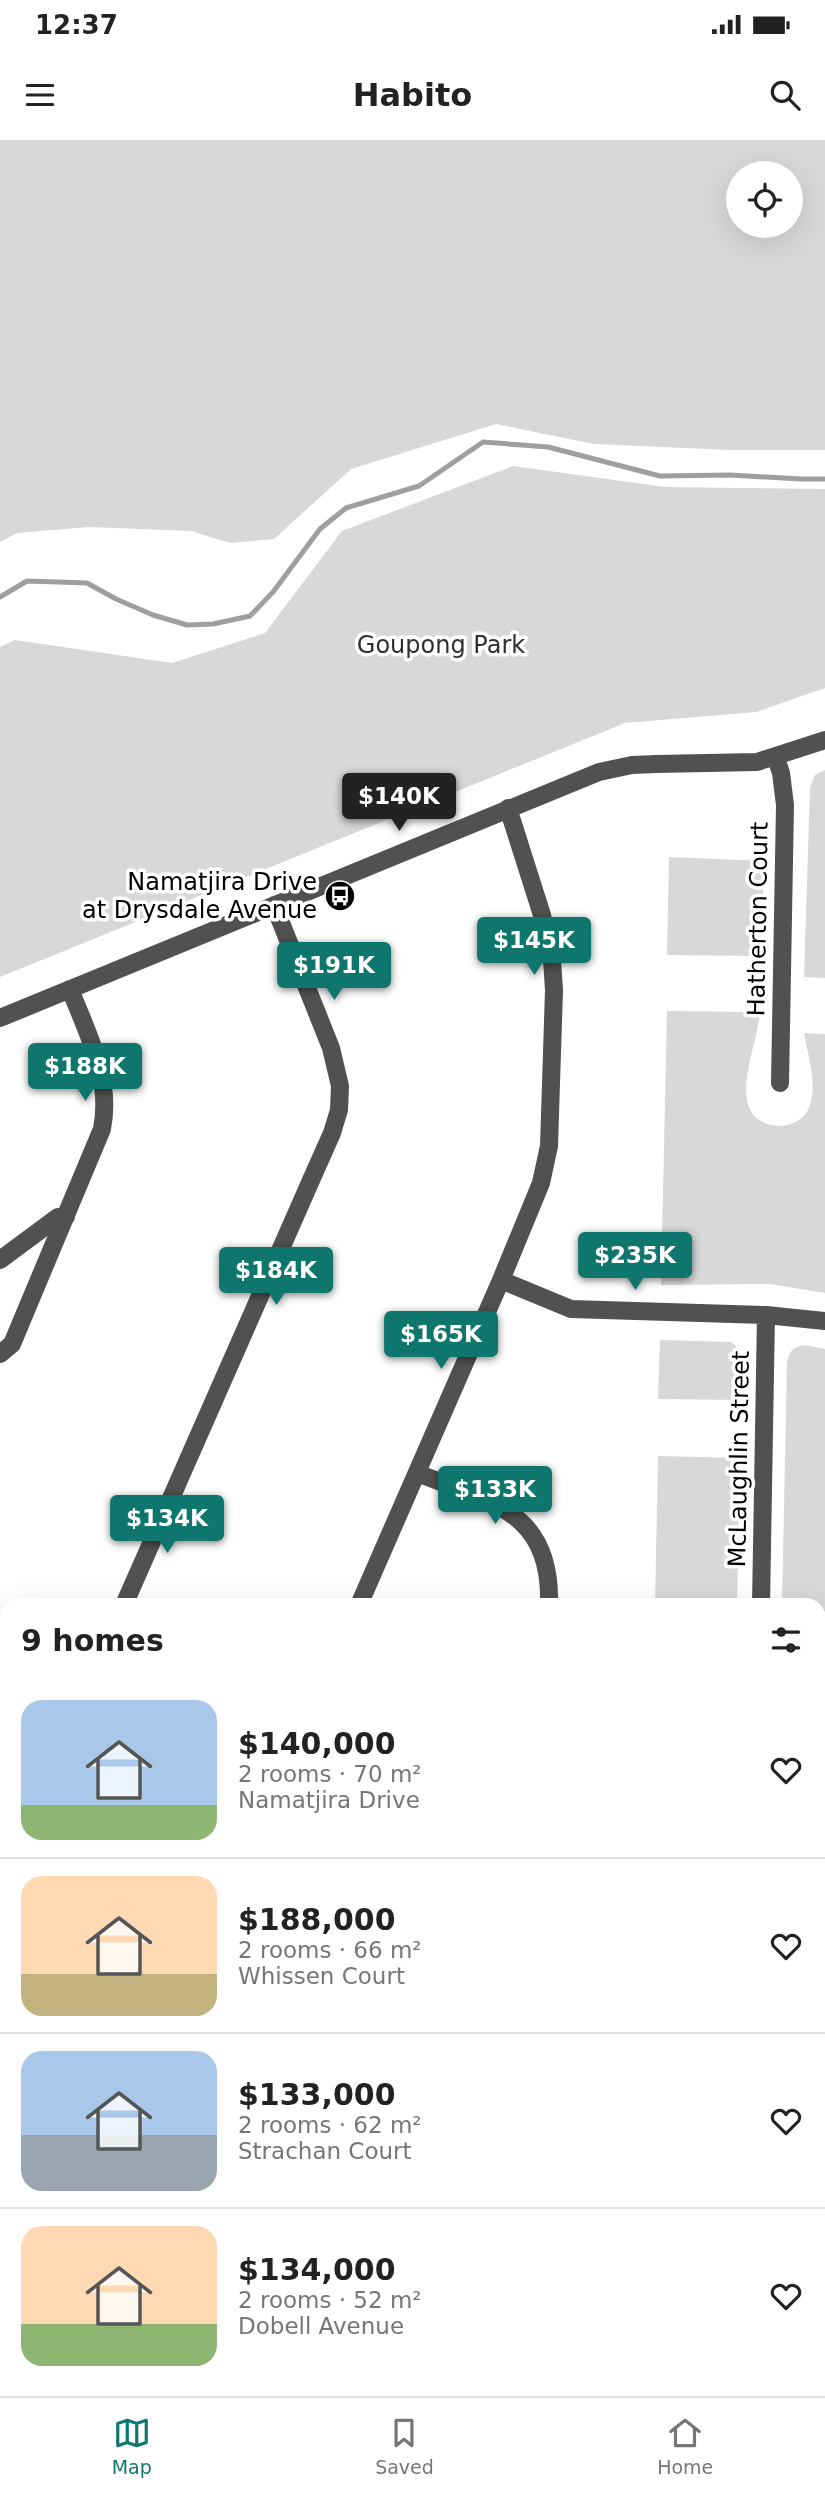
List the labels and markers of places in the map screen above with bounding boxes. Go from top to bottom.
pin: $140K [350,774,448,833]
place label: Namatjira Drive at Drysdale Avenue [82,868,317,924]
bus stop icon: Namatjira Drive at Drysdale Avenue [323,879,357,913]
pin: $145K [485,918,583,977]
pin: $191K [285,942,383,1002]
pin: $188K [36,1044,134,1103]
pin: $235K [586,1232,684,1292]
pin: $184K [227,1248,325,1307]
pin: $165K [392,1312,490,1371]
pin: $133K [446,1466,544,1526]
pin: $134K [118,1496,216,1555]

